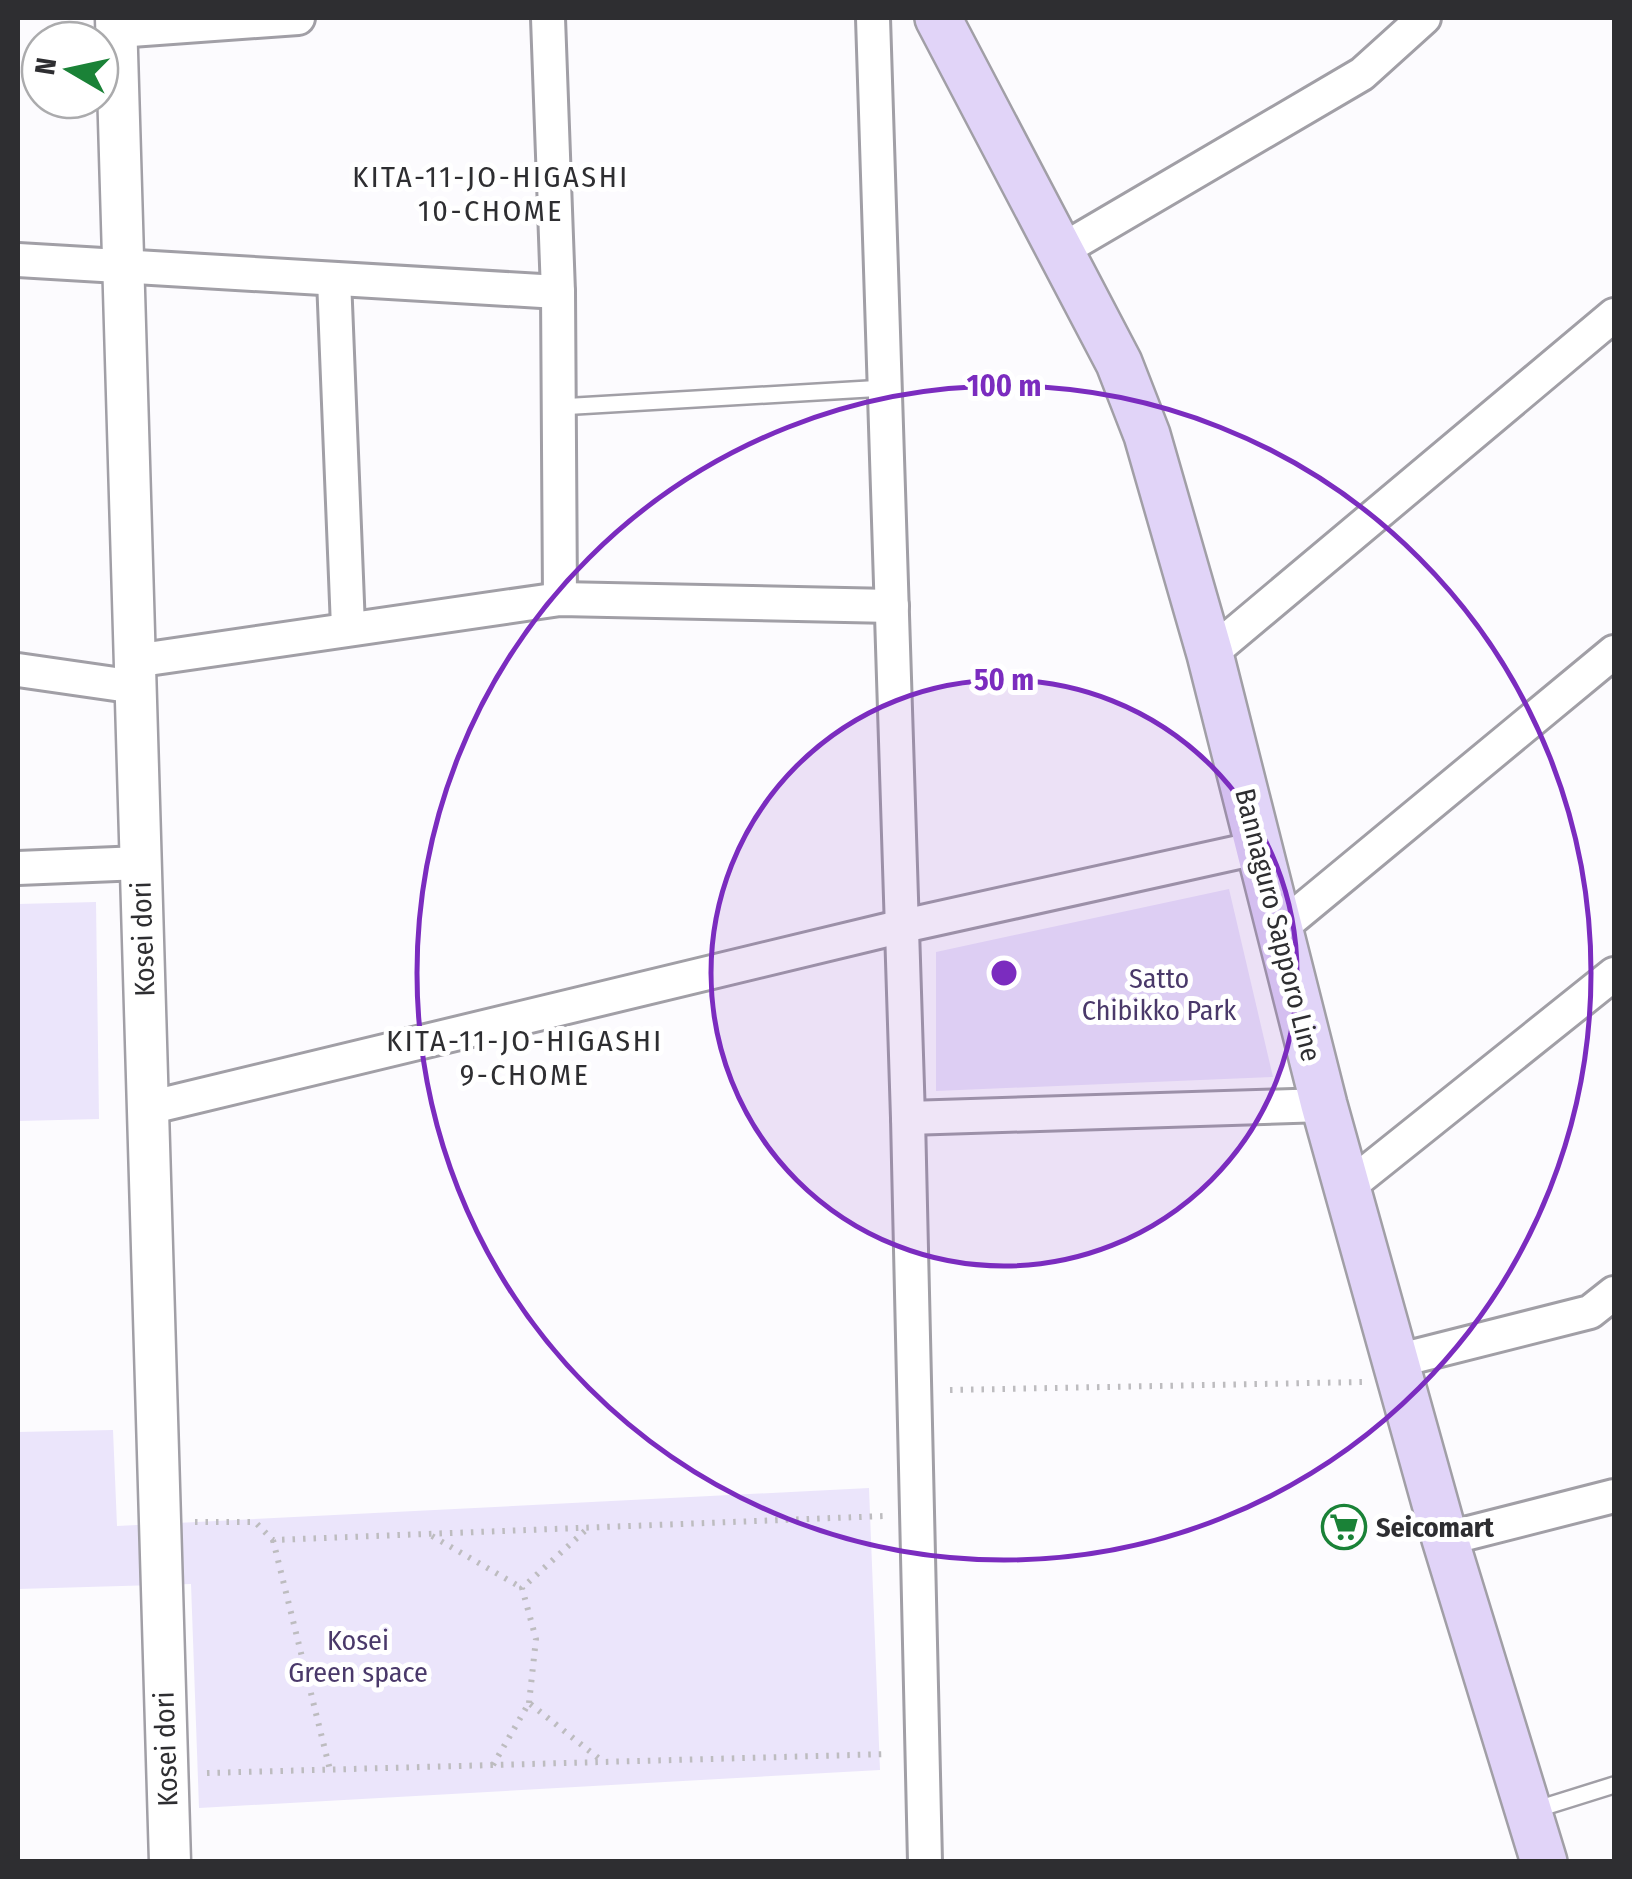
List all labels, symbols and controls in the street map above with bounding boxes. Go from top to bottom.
north arrow [20,20,120,120]
text: N [28,55,63,77]
district label: KITA-11-JO-HIGASHI 10-CHOME [352,159,630,229]
text: 100 m [967,368,1041,404]
text: 50 m [974,662,1034,698]
street label: Bannaguro Sapporo Line [1228,785,1328,1065]
street label: Kosei dori [125,881,161,997]
centre of rings [986,955,1022,991]
park label: Satto Chibikko Park [1082,962,1237,1027]
district label: KITA-11-JO-HIGASHI 9-CHOME [386,1023,664,1093]
supermarket icon: Seicomart [1321,1504,1367,1550]
place label: Seicomart [1376,1511,1495,1544]
park label: Kosei Green space [288,1624,428,1689]
street label: Kosei dori [148,1691,184,1807]

